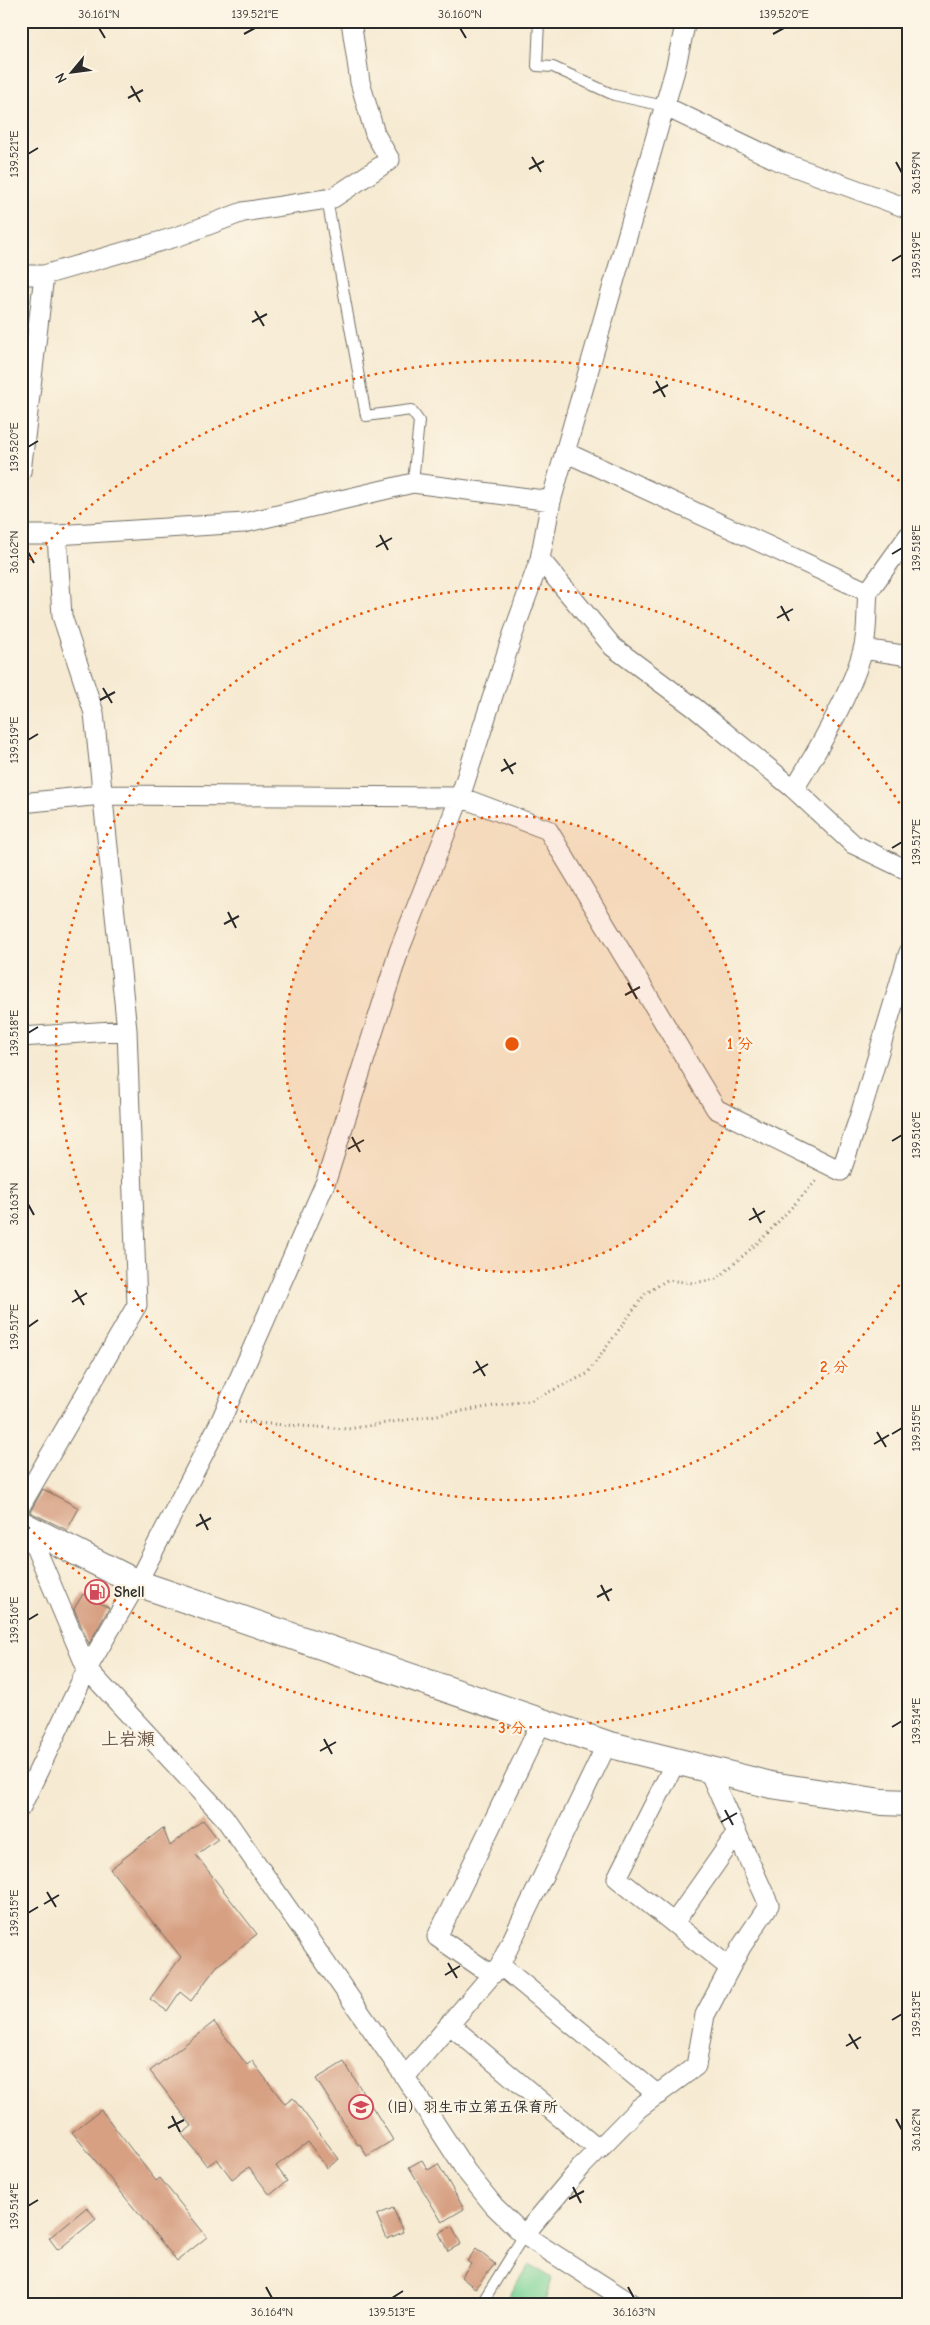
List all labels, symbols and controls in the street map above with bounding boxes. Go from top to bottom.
text: 36.161°N [78,7,120,21]
text: 139.521°E [232,7,278,21]
text: 36.160°N [438,7,482,21]
text: 139.520°E [759,7,809,21]
north arrow [48,48,98,98]
text: N [51,70,71,86]
text: 139.521°E [7,131,21,177]
text: 36.159°N [909,152,923,194]
text: 139.519°E [909,232,923,278]
text: 139.520°E [7,422,21,472]
text: 139.518°E [909,525,923,571]
text: 36.162°N [7,531,21,573]
text: 139.519°E [7,717,21,763]
text: 139.517°E [909,819,923,865]
text: 139.518°E [7,1010,21,1056]
centre of rings [503,1035,521,1053]
text: 1 分 [727,1035,753,1053]
text: 139.516°E [909,1112,923,1159]
text: 36.163°N [7,1183,21,1225]
text: 139.517°E [7,1304,21,1350]
text: 2 分 [820,1358,848,1376]
text: 139.515°E [909,1405,923,1452]
fuel station icon: Shell [84,1579,110,1605]
place label: Shell [114,1583,145,1601]
text: 139.516°E [7,1597,21,1644]
text: 139.514°E [909,1698,923,1744]
text: 3 分 [498,1719,526,1737]
district label: 上岩瀬 [101,1729,155,1750]
text: 139.515°E [7,1890,21,1937]
text: 139.513°E [909,1991,923,2037]
school or university icon: （旧）羽生市立第五保育所 [348,2094,374,2120]
place label: （旧）羽生市立第五保育所 [378,2098,558,2116]
text: 36.162°N [909,2109,923,2151]
text: 139.514°E [7,2183,21,2229]
text: 36.164°N [251,2305,293,2319]
text: 139.513°E [369,2305,415,2319]
text: 36.163°N [613,2305,655,2319]

